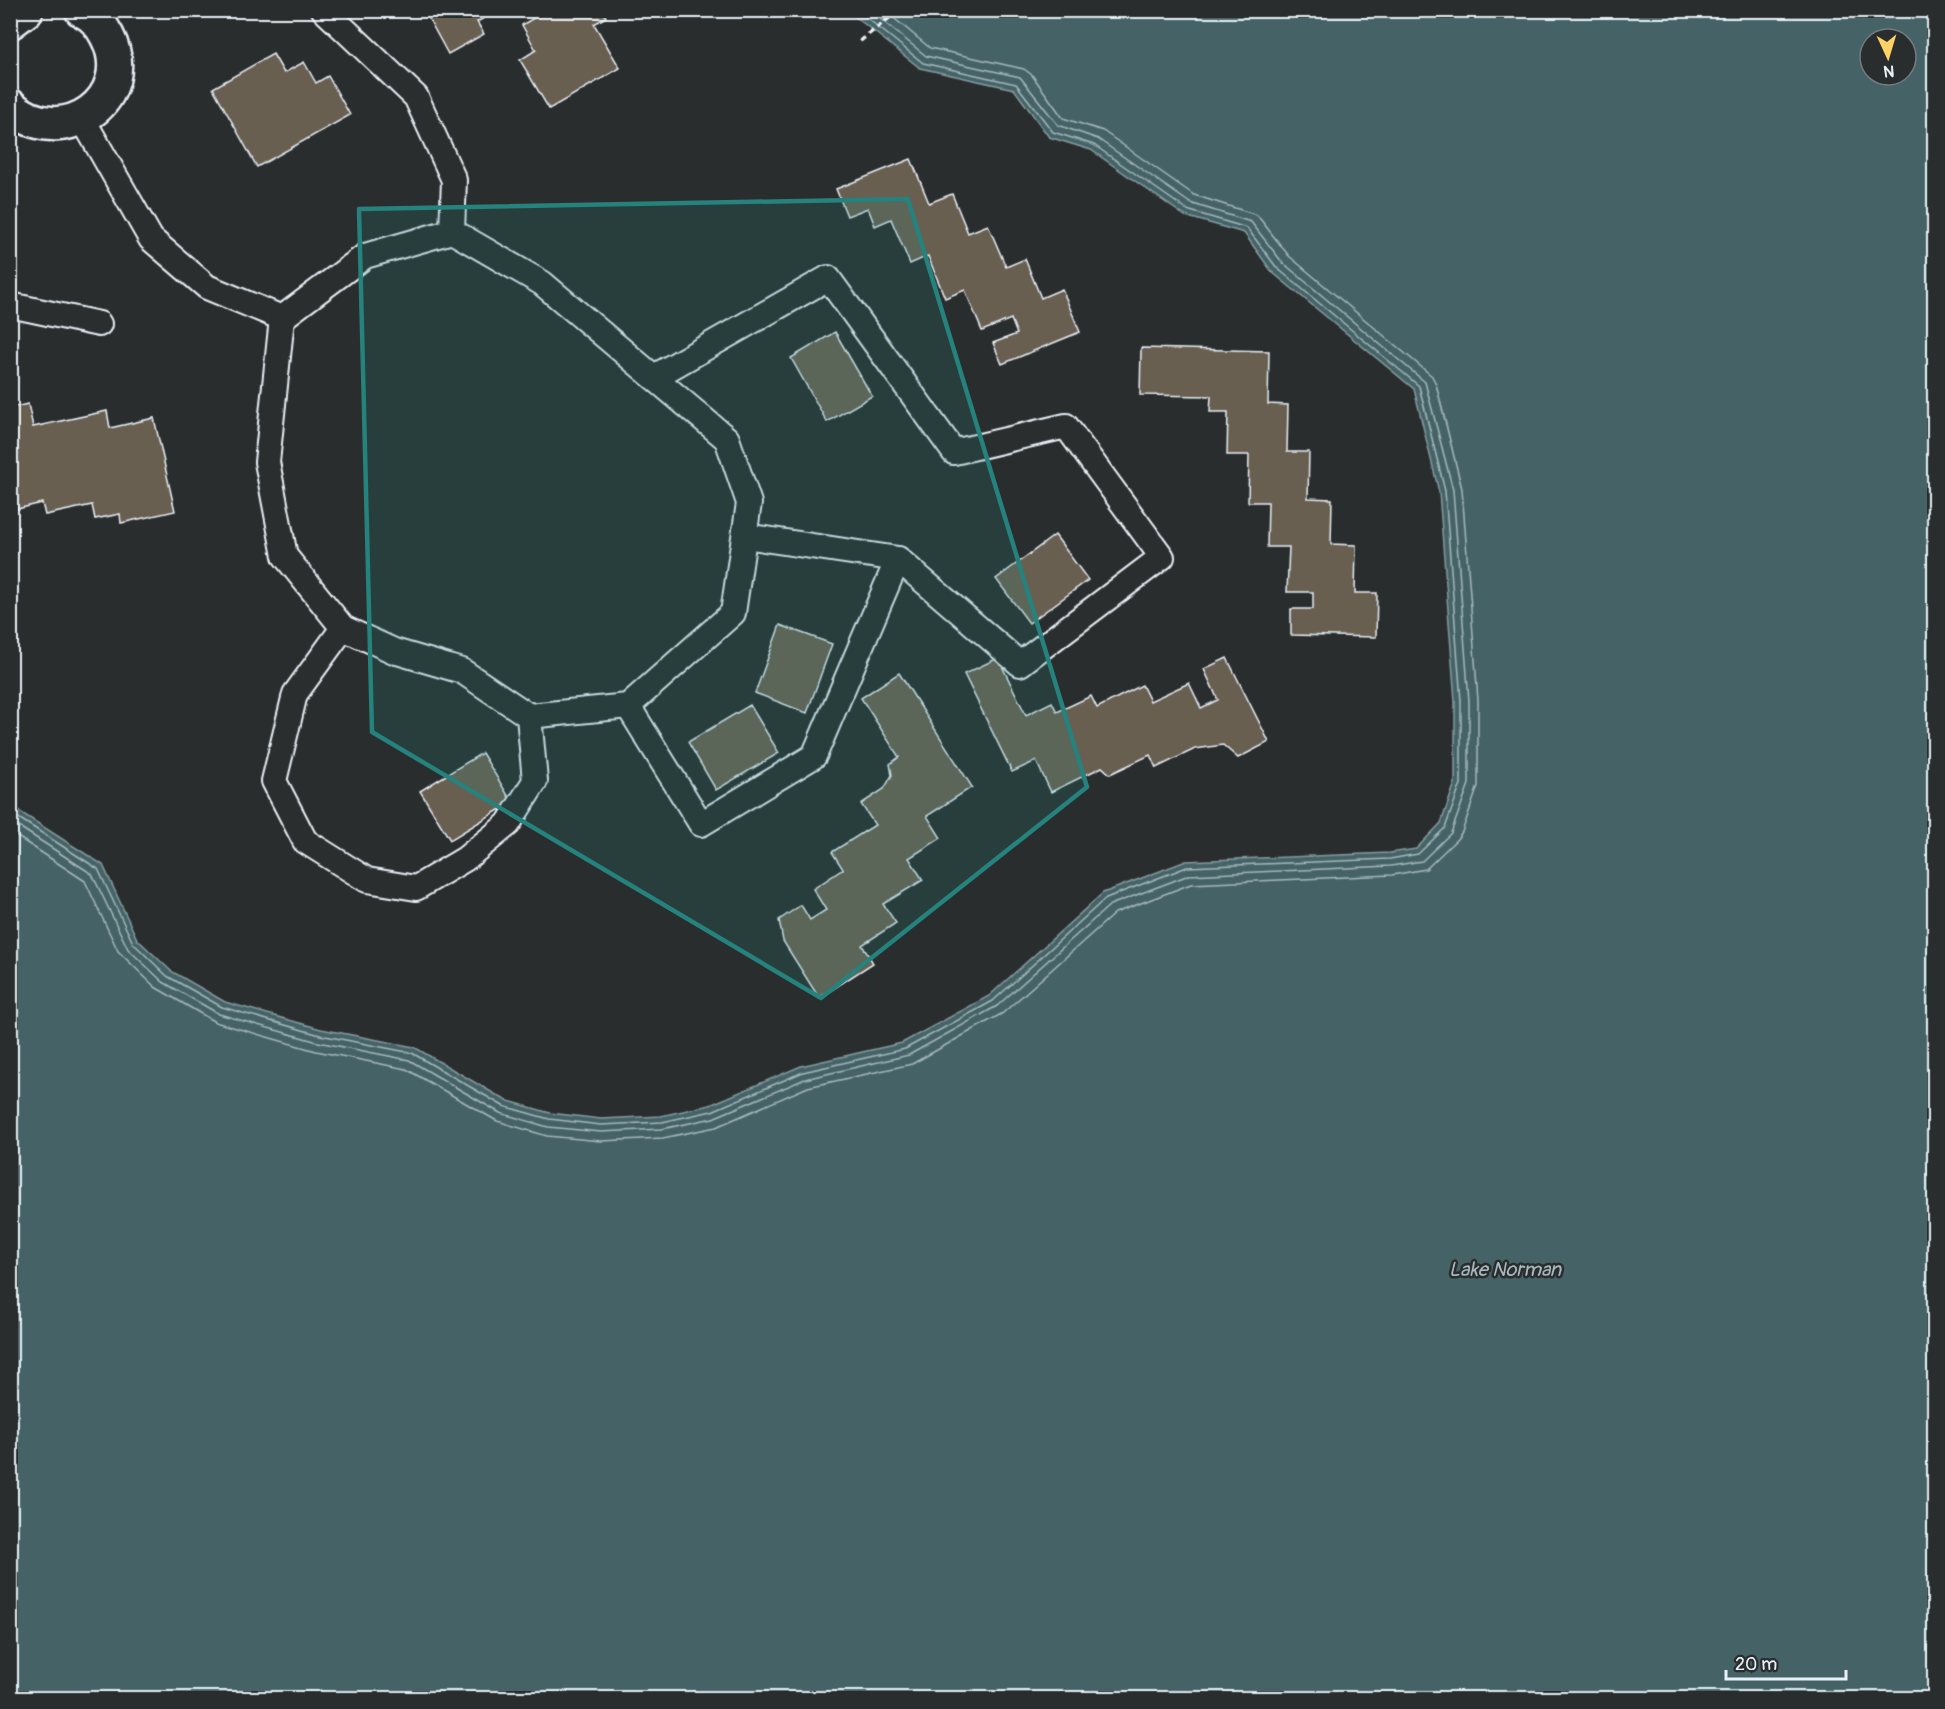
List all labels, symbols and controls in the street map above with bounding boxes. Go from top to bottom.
north arrow [1858,27,1918,87]
text: N [1883,61,1895,81]
water label: Lake Norman [1449,1257,1563,1282]
scale bar [1726,1643,1846,1681]
text: 20 m [1735,1653,1777,1676]

